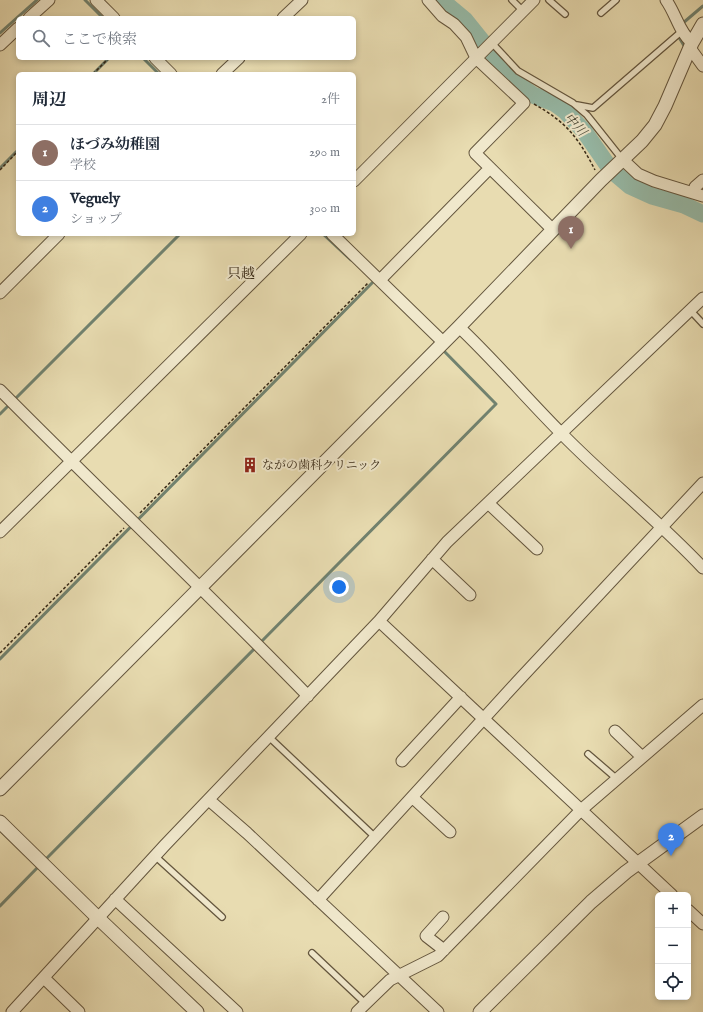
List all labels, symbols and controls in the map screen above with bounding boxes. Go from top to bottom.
search box [16,16,356,60]
icon: search [30,27,52,49]
text: ここで検索 [62,30,137,49]
text: 周辺 [32,90,66,111]
text: 2件 [321,91,340,108]
water label: 中川 [560,110,591,142]
text: ほづみ幼稚園 [70,135,160,154]
text: 1 [43,144,47,161]
text: 290 m [309,144,340,161]
text: 学校 [70,157,96,174]
text: Veguely [70,189,120,208]
text: 2 [42,200,48,217]
text: 300 m [309,200,340,217]
text: ショップ [70,211,122,228]
pin: 1 [558,216,584,249]
district label: 只越 [227,265,255,283]
building icon: ながの歯科クリニック [241,456,259,474]
place label: ながの歯科クリニック [262,458,381,473]
your location [329,577,349,597]
pin: 2 [658,823,684,856]
map controls [655,892,691,1000]
button: + [655,892,691,928]
button: − [655,928,691,964]
button: locate [655,964,691,1000]

